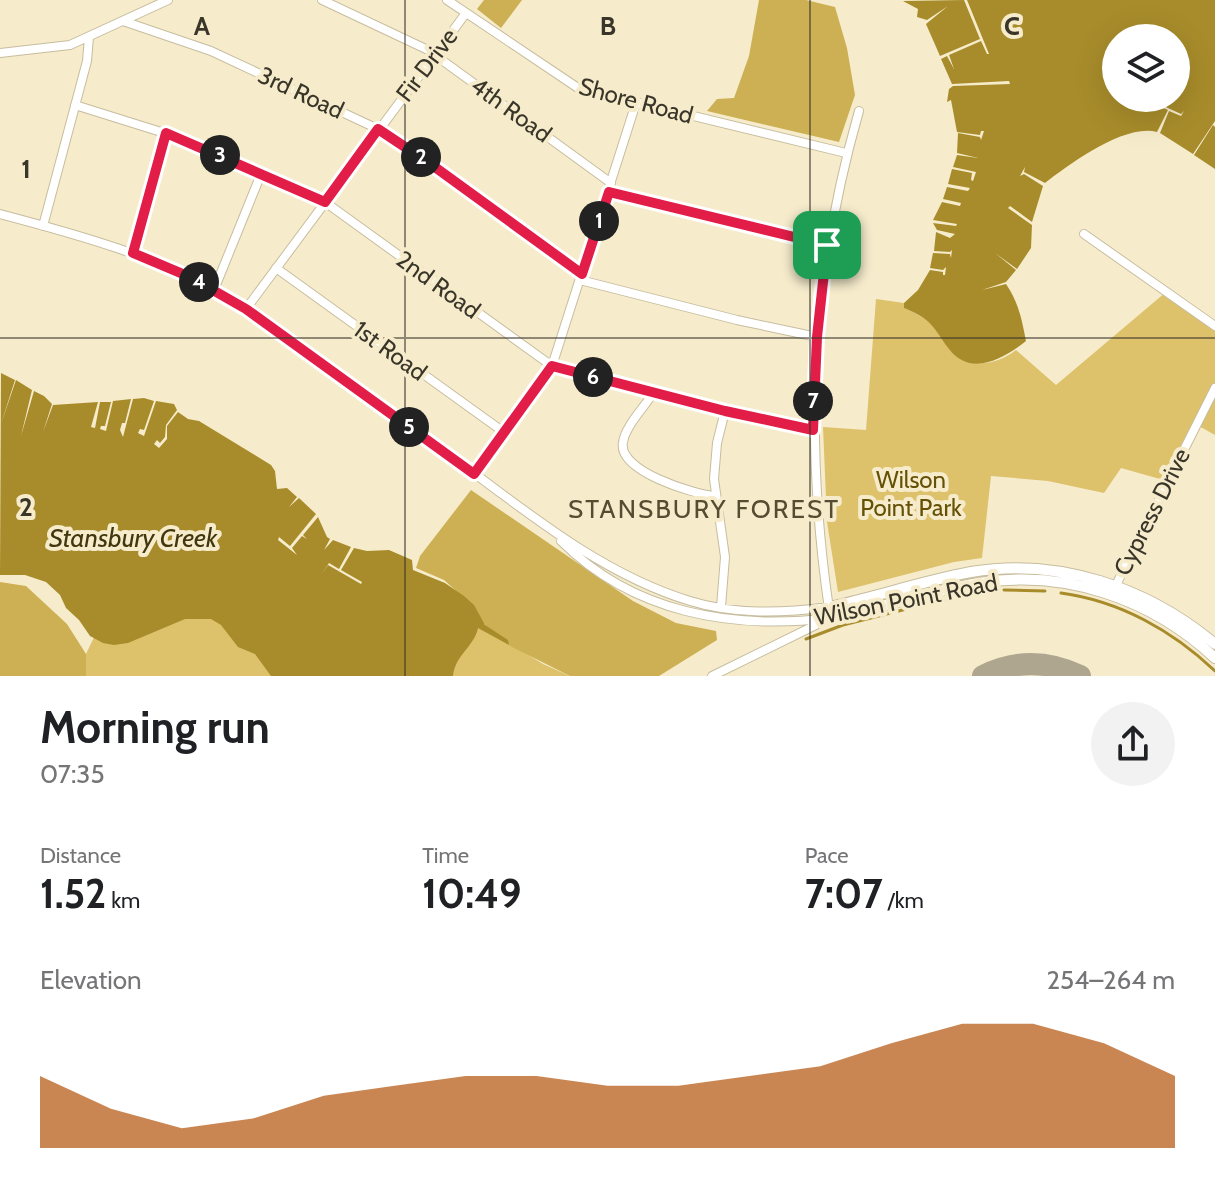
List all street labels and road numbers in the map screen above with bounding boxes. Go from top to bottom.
street label: Fir Drive [390,22,464,107]
street label: 3rd Road [254,60,349,125]
street label: 4th Road [465,71,557,148]
street label: Shore Road [576,71,696,130]
street label: 2nd Road [391,244,486,325]
street label: 1st Road [348,314,433,387]
street label: Cypress Drive [1107,443,1196,580]
street label: Wilson Point Road [812,568,1000,631]

